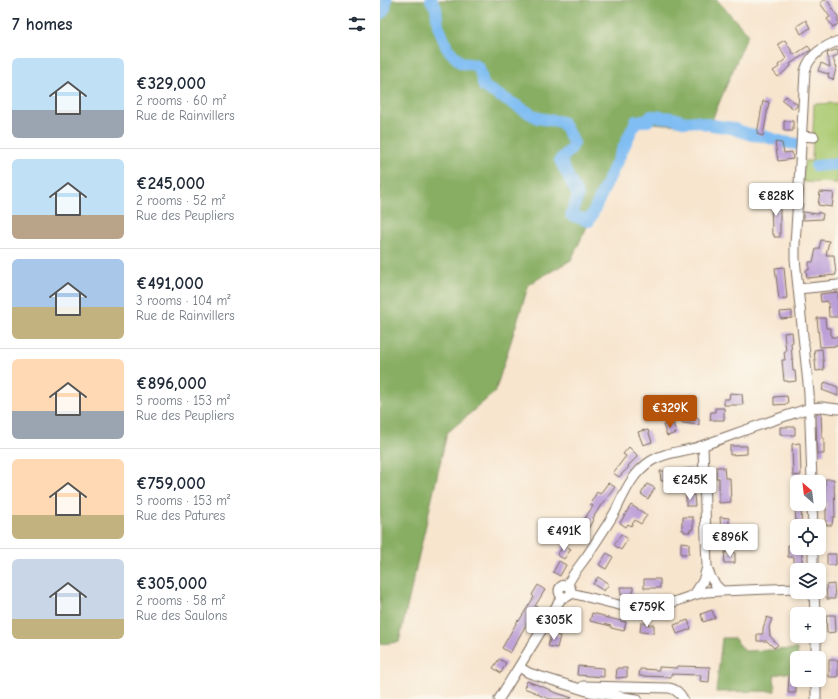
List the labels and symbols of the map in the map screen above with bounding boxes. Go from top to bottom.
pin: €828K [748,183,804,217]
pin: €329K [642,395,698,429]
pin: €245K [662,467,718,501]
north arrow [790,475,826,511]
pin: €491K [536,518,592,552]
pin: €896K [702,524,758,558]
pin: €759K [619,594,675,628]
pin: €305K [526,607,582,641]

